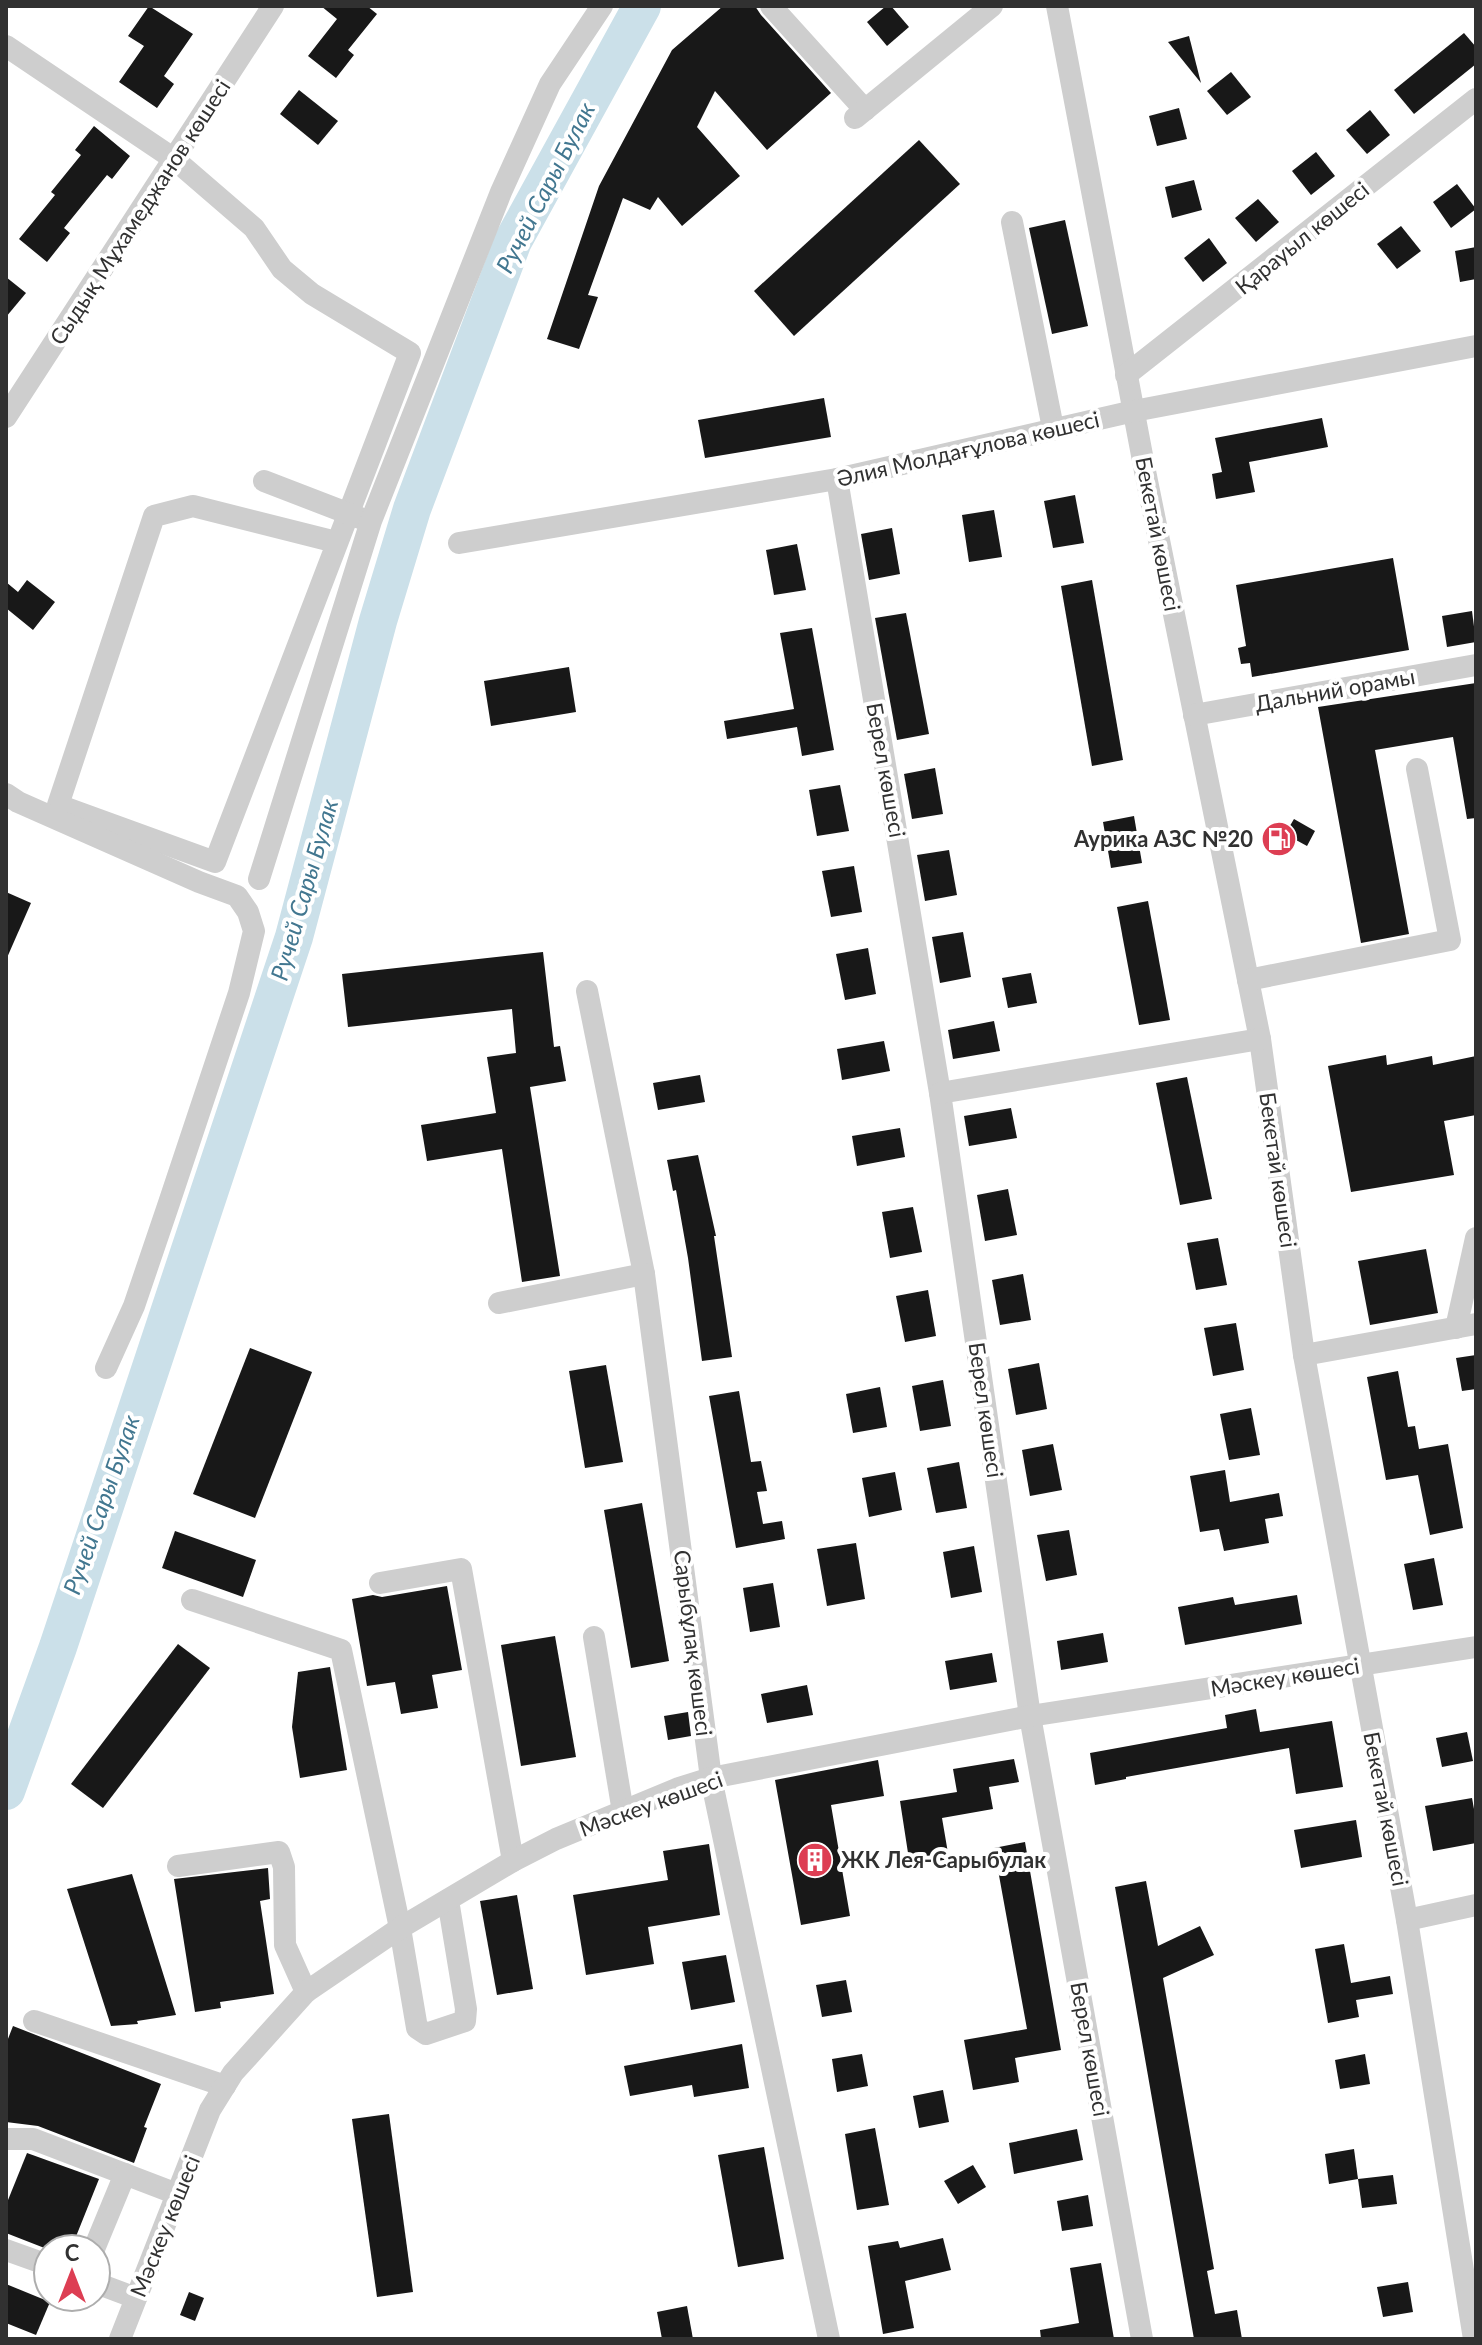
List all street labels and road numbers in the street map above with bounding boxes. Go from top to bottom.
street label: Сыдық Мұхамеджанов көшесі [44,74,236,349]
street label: Қарауыл көшесі [1229,175,1374,300]
street label: Әлия Молдағұлова көшесі [834,405,1102,492]
street label: Бекетай көшесі [1130,454,1187,613]
street label: Дальний орамы [1253,662,1417,717]
street label: Берел көшесі [861,700,912,840]
street label: Бекетай көшесі [1254,1090,1303,1249]
street label: Берел көшесі [964,1340,1009,1479]
street label: Сарыбұлақ көшесі [669,1548,718,1738]
street label: Мәскеу көшесі [1209,1651,1361,1702]
street label: Бекетай көшесі [1358,1729,1415,1888]
street label: Мәскеу көшесі [576,1765,726,1842]
street label: Берел көшесі [1065,1979,1116,2119]
street label: Мәскеу көшесі [124,2151,205,2301]

